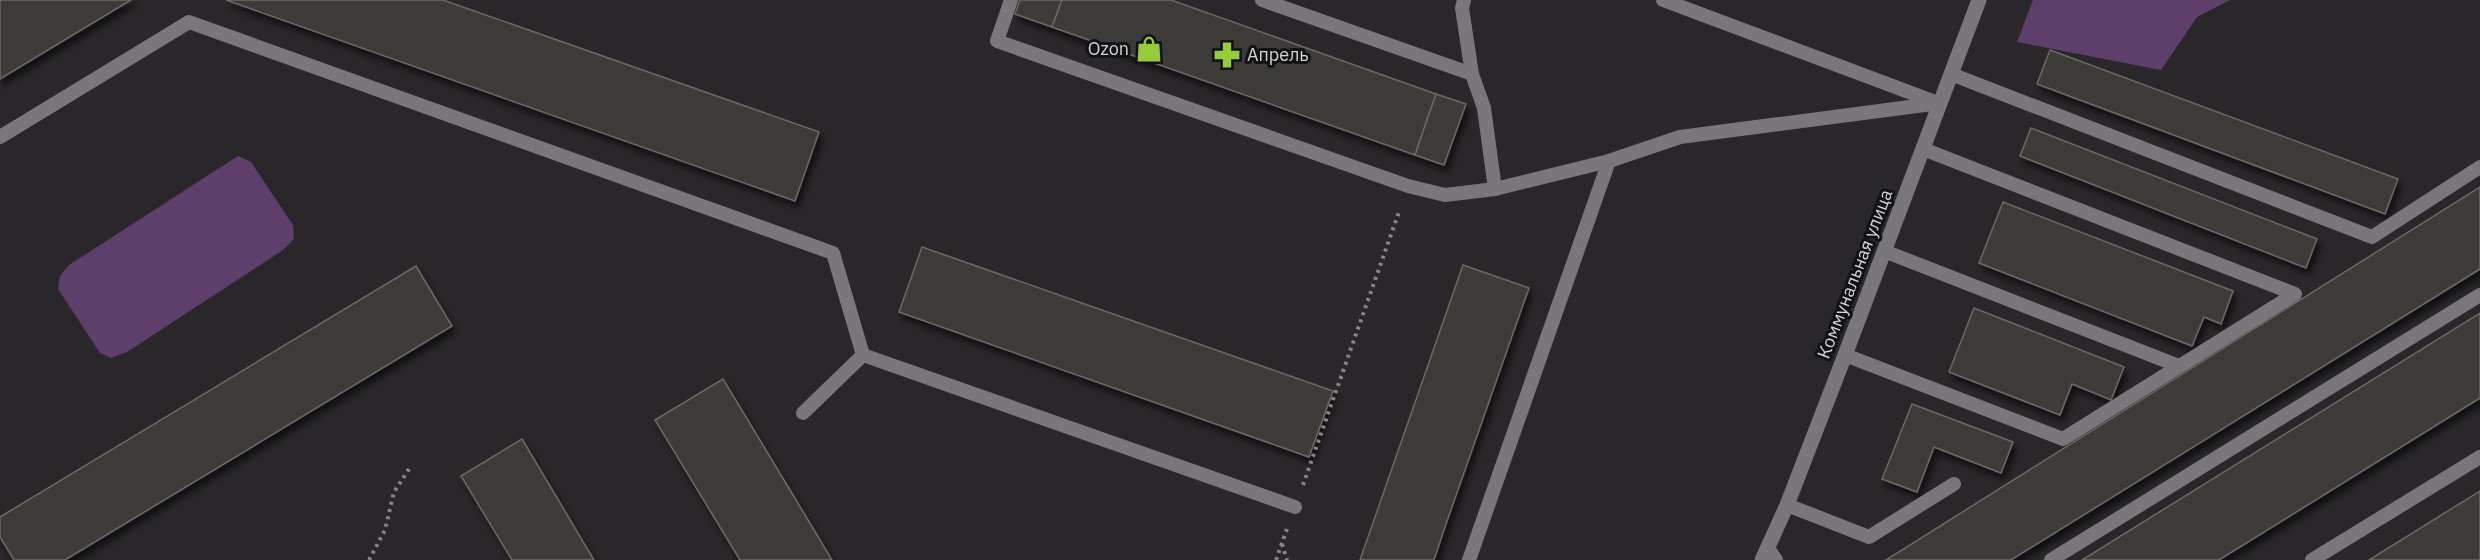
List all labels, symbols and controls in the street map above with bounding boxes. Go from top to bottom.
shop icon: Ozon [1134,34,1164,64]
place label: Ozon [1088,37,1129,60]
pharmacy icon: Апрель [1212,40,1242,70]
place label: Апрель [1247,43,1309,66]
street label: Коммунальная улица [1812,186,1898,362]

